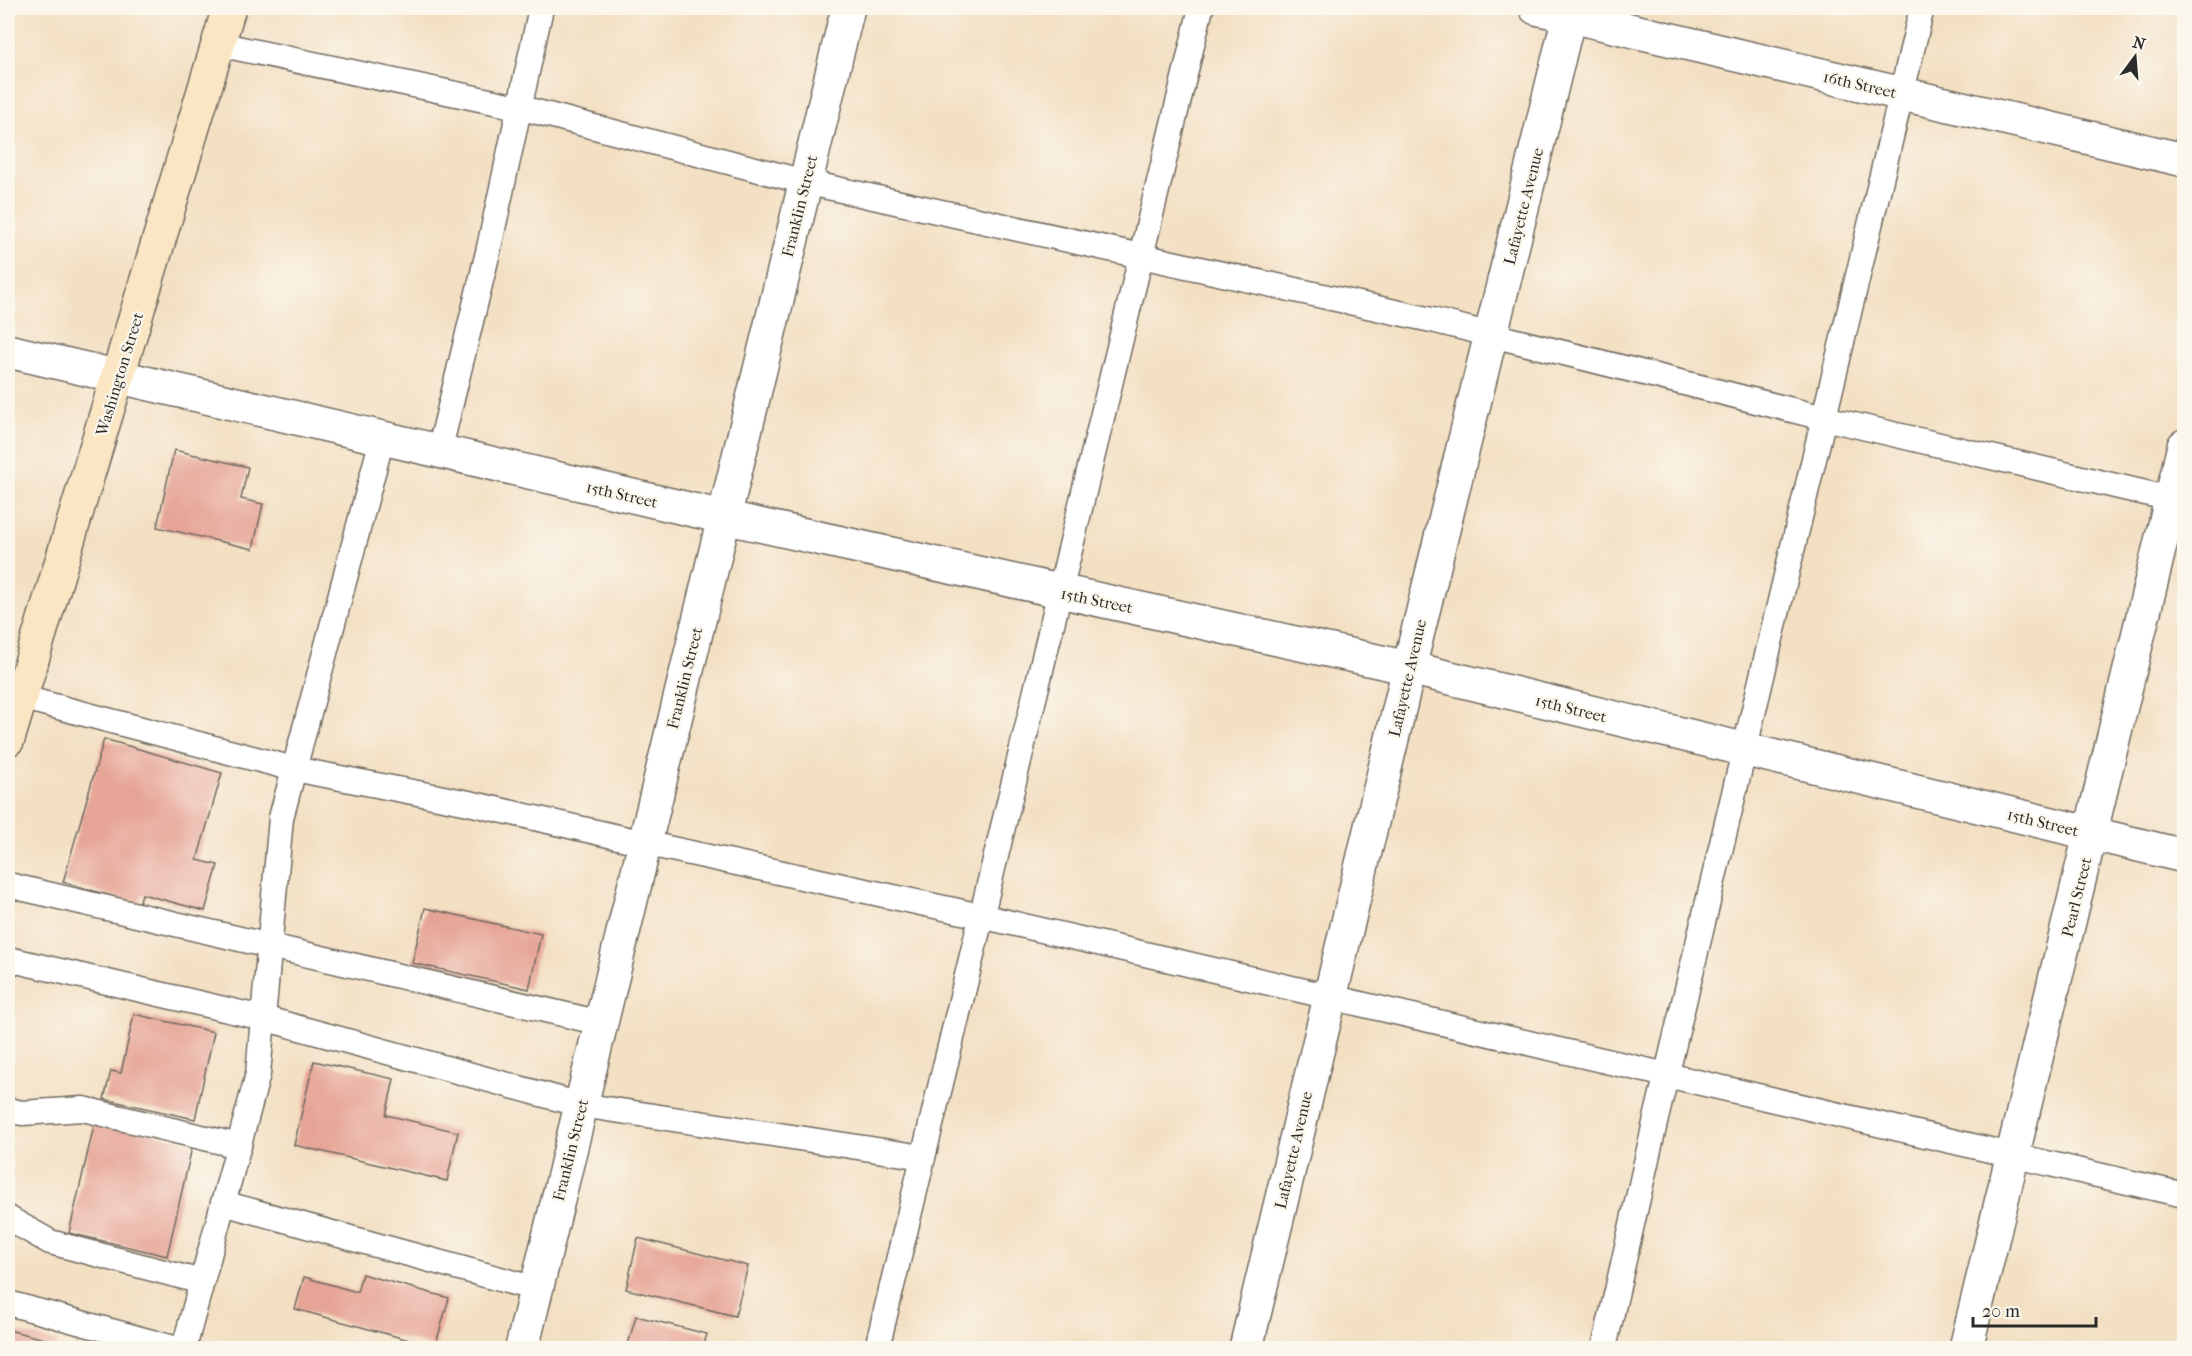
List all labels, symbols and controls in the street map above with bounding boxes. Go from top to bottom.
north arrow [2105,27,2165,87]
text: N [2131,32,2148,54]
street label: 16th Street [1821,67,1899,102]
street label: Lafayette Avenue [1500,146,1547,267]
street label: Franklin Street [778,153,821,259]
street label: Washington Street [91,310,147,439]
street label: 15th Street [584,477,660,512]
street label: 15th Street [1059,584,1135,617]
street label: Lafayette Avenue [1385,617,1430,739]
street label: Franklin Street [663,625,706,731]
street label: 15th Street [1533,690,1609,727]
street label: 15th Street [2005,804,2081,841]
street label: Pearl Street [2057,855,2096,939]
street label: Lafayette Avenue [1271,1089,1316,1211]
street label: Franklin Street [549,1097,592,1203]
scale bar [1973,1290,2096,1328]
text: 20 m [1982,1301,2020,1322]

